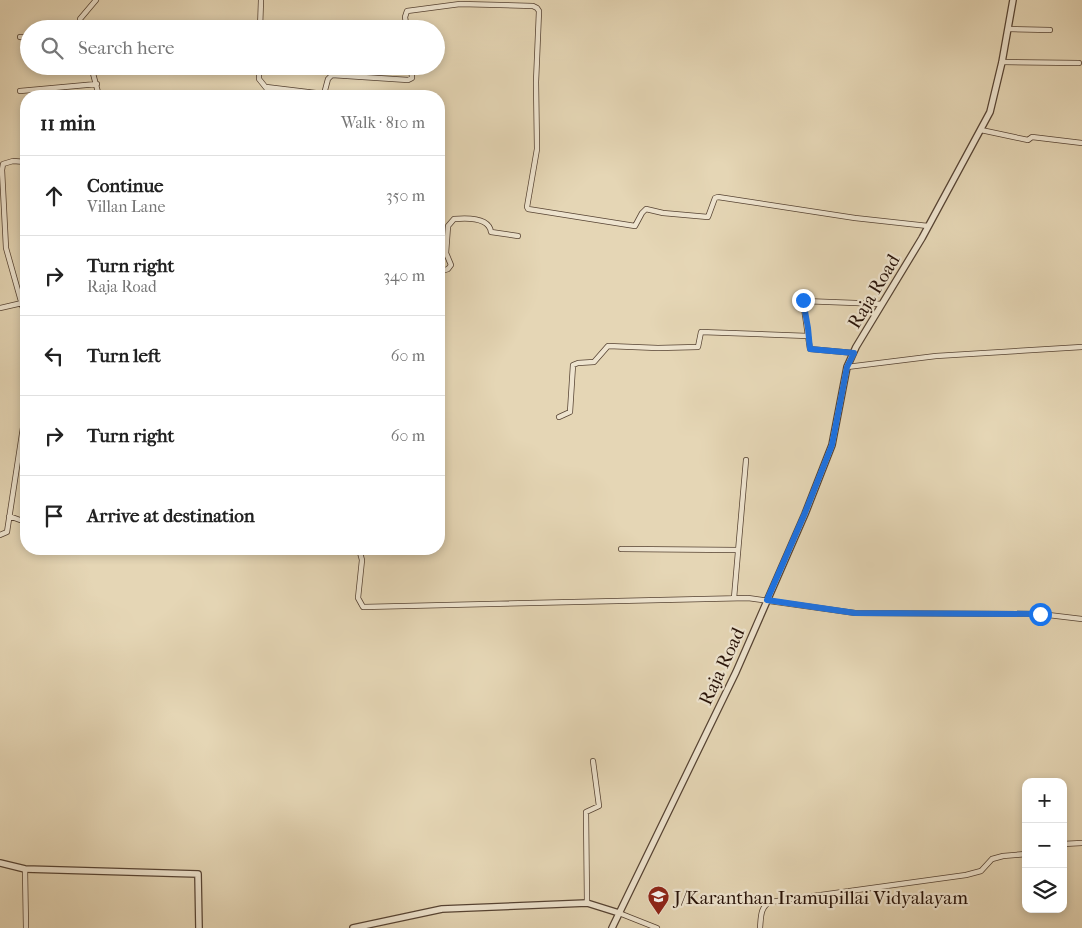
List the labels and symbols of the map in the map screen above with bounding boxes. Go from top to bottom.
street label: Raja Road [843,250,905,333]
route end [792,289,815,312]
route start [1029,603,1052,626]
street label: Raja Road [694,624,750,709]
school or university icon: J/Karanthan Iramupillai Vidyalayam [646,885,670,916]
place label: J/Karanthan Iramupillai Vidyalayam [672,887,968,909]

